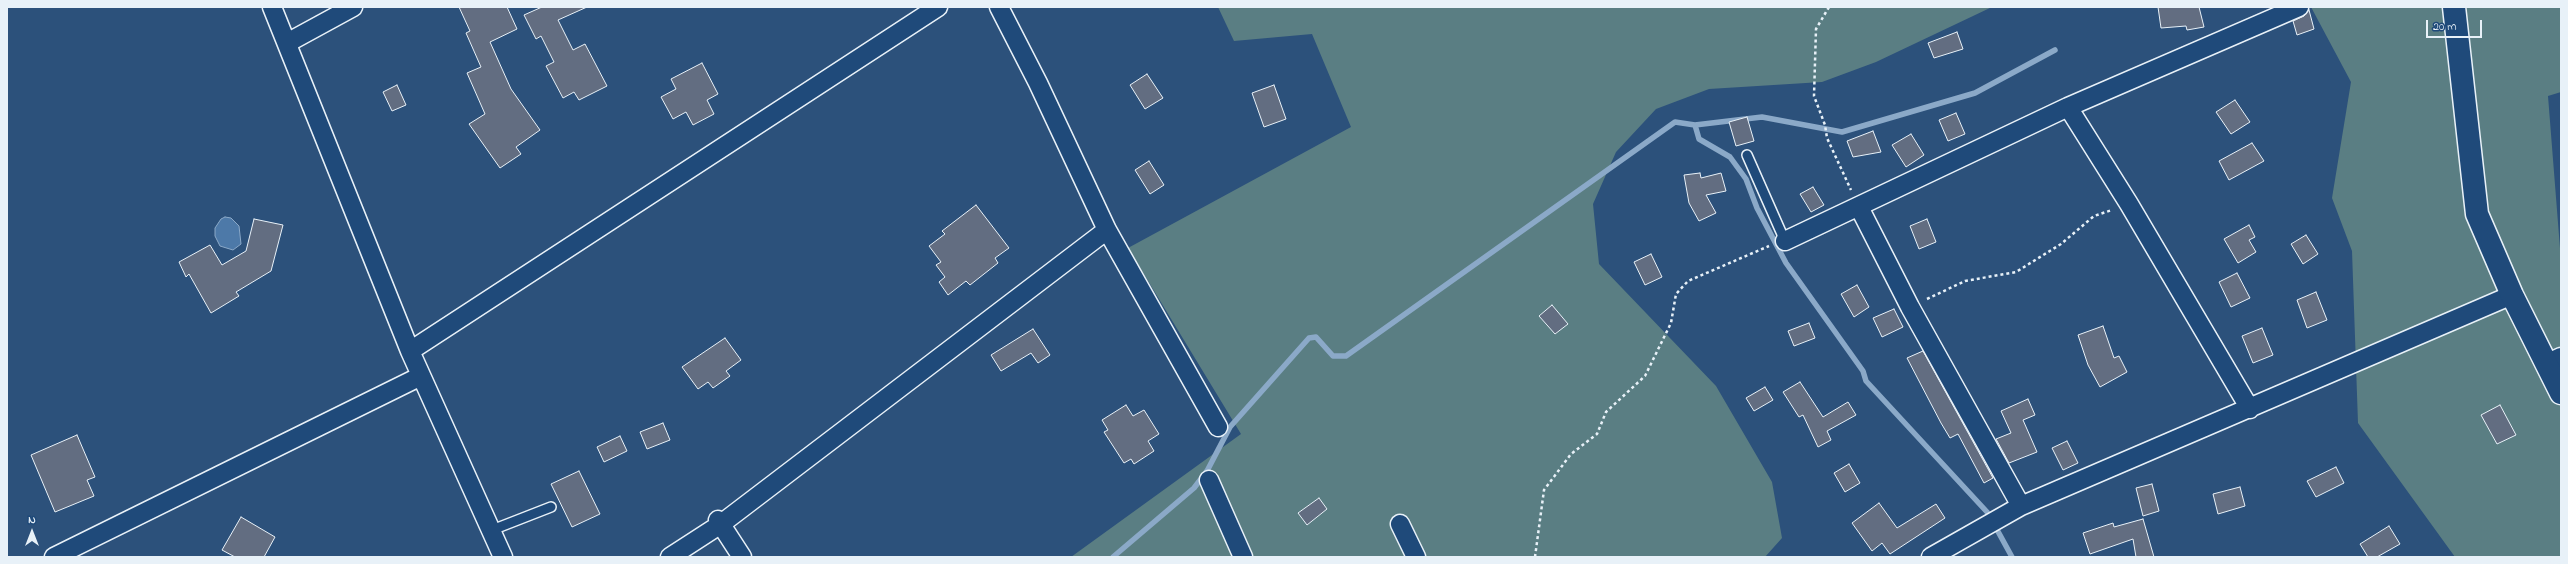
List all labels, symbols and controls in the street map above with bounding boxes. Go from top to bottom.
scale bar [2428,12,2484,38]
text: 20 m [2433,18,2456,36]
north arrow [12,512,52,552]
text: N [28,512,36,528]

